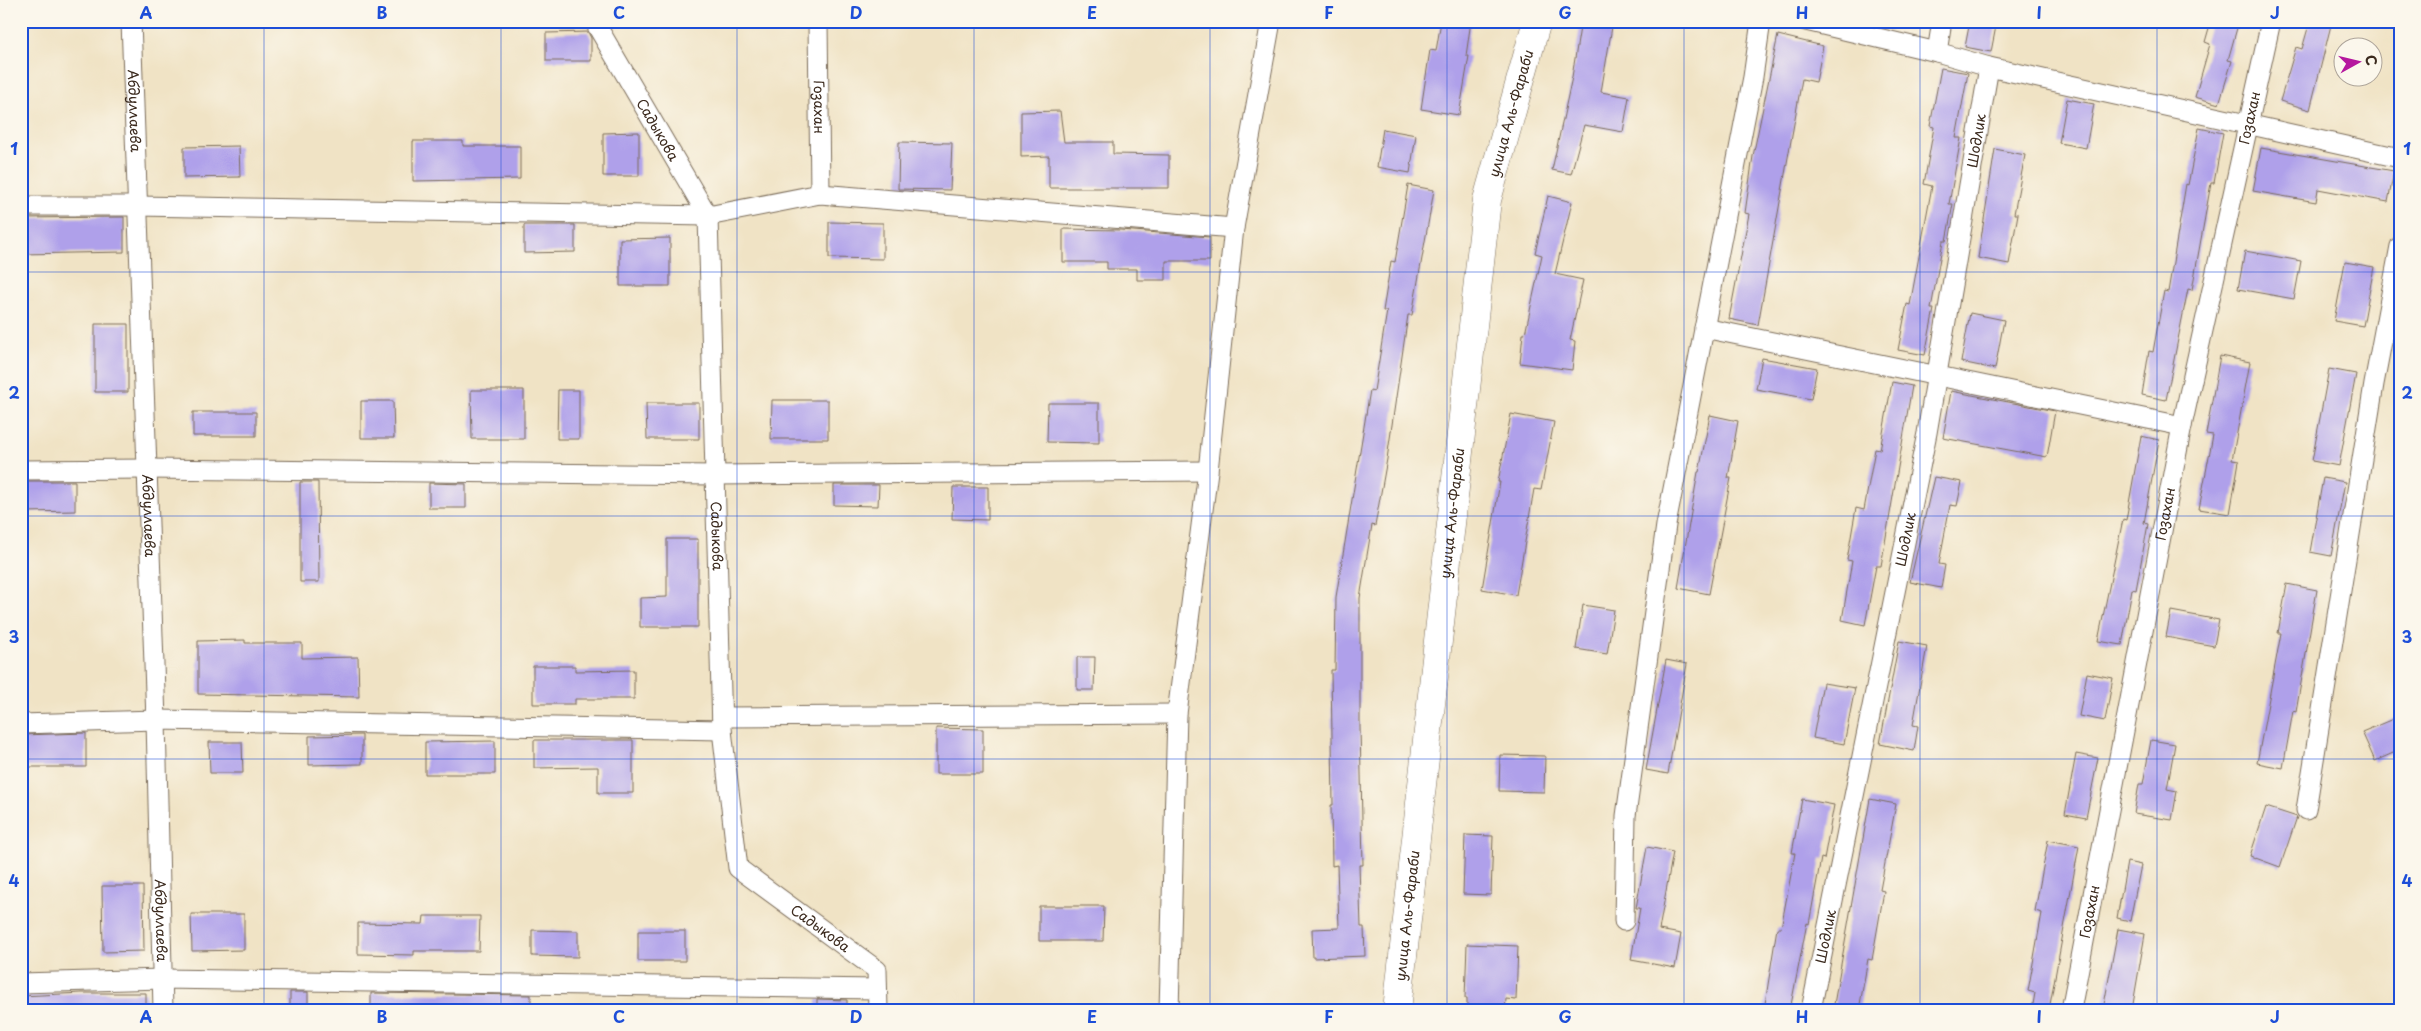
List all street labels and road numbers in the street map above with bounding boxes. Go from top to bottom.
street label: улица Аль-Фараби [1483,47,1539,179]
street label: Абдуллаева [123,69,147,153]
street label: Гозахан [809,80,830,134]
street label: Гозахан [2233,89,2265,146]
street label: Садыкова [631,94,685,165]
street label: Шодлик [1961,111,1991,169]
street label: улица Аль-Фараби [1434,446,1469,580]
street label: Абдуллаева [137,474,161,558]
street label: Гозахан [2149,485,2180,542]
street label: Садыкова [706,501,729,571]
street label: Шодлик [1889,510,1921,568]
street label: улица Аль-Фараби [1389,849,1425,982]
street label: Абдуллаева [150,879,173,962]
street label: Гозахан [2074,883,2105,940]
street label: Садыкова [786,899,855,957]
street label: Шодлик [1810,907,1841,965]

